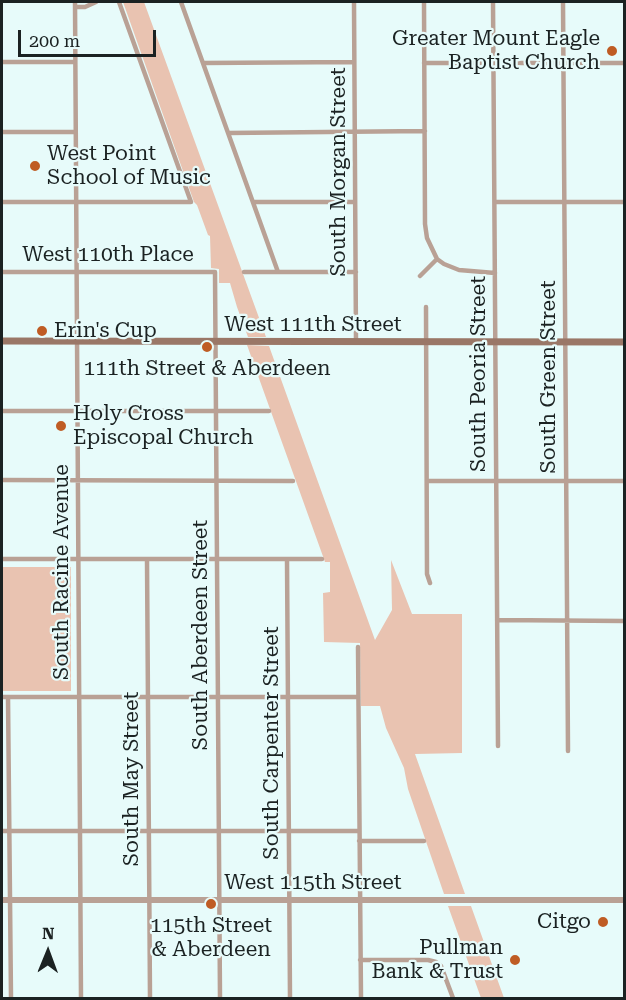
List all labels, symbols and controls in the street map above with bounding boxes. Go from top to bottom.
scale bar [21,18,159,56]
place label: Greater Mount Eagle Baptist Church [392,26,600,76]
text: 200 m [29,30,80,51]
marker: Greater Mount Eagle Baptist Church [605,44,619,58]
street label: South Morgan Street [326,67,352,277]
place label: West Point School of Music [47,141,211,191]
marker: West Point School of Music [28,159,42,173]
street label: West 110th Place [22,242,194,268]
street label: South Peoria Street [466,276,492,472]
street label: South Green Street [536,280,562,474]
street label: West 111th Street [224,312,402,338]
place label: Erin's Cup [54,318,157,344]
marker: Erin's Cup [35,324,49,338]
marker: 111th Street & Aberdeen [200,340,214,354]
place label: 111th Street & Aberdeen [83,356,331,382]
place label: Holy Cross Episcopal Church [73,401,253,451]
marker: Holy Cross Episcopal Church [54,419,68,433]
street label: South Racine Avenue [49,464,75,680]
street label: South Aberdeen Street [188,520,214,750]
street label: South Carpenter Street [259,626,285,860]
street label: South May Street [119,692,145,866]
street label: West 115th Street [224,870,402,896]
marker: 115th Street & Aberdeen [204,897,218,911]
place label: Citgo [537,909,591,935]
place label: 115th Street & Aberdeen [150,913,272,963]
marker: Citgo [596,915,610,929]
north arrow [18,922,78,982]
text: N [42,924,55,943]
place label: Pullman Bank & Trust [372,935,503,985]
marker: Pullman Bank & Trust [508,953,522,967]

